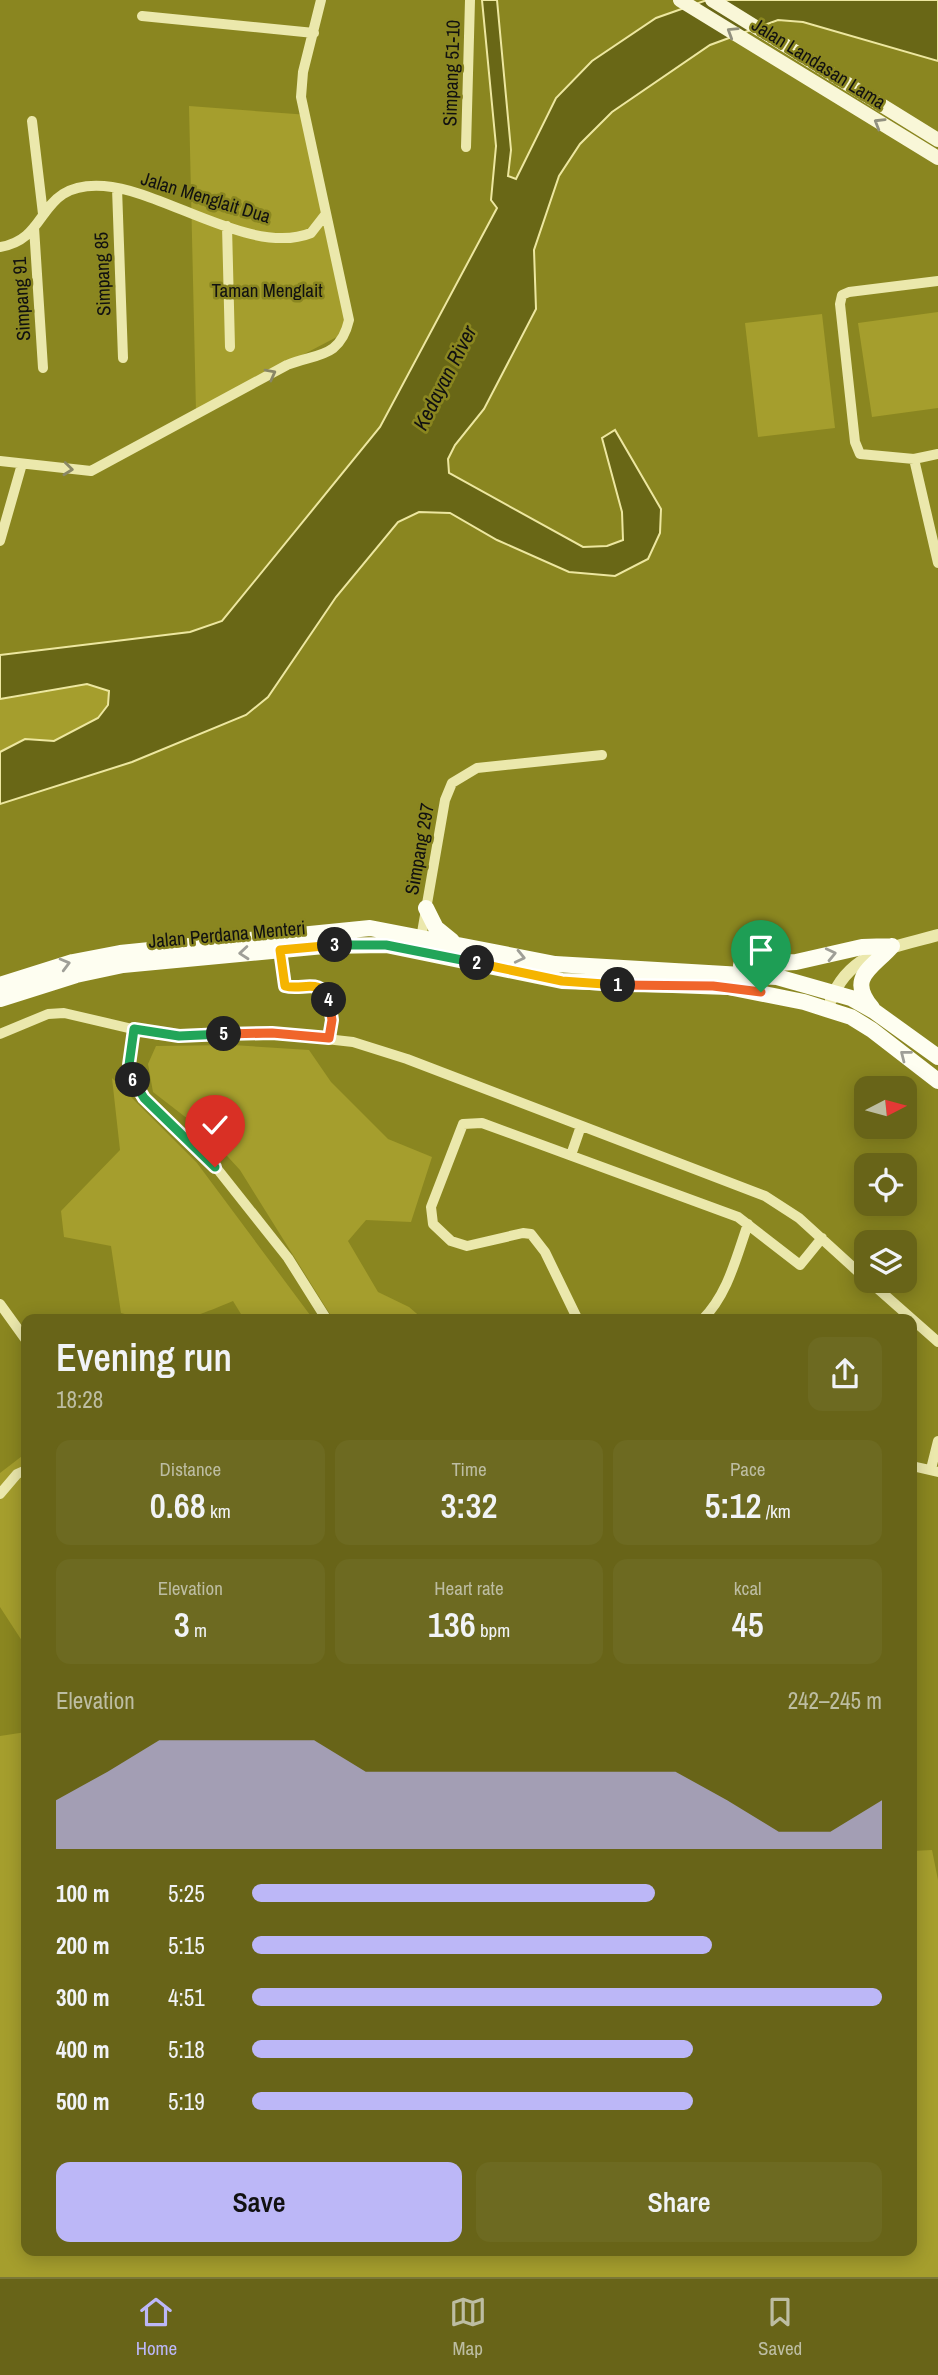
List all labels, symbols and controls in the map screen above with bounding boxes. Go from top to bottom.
street label: Jalan Landasan Lama [747,11,891,115]
street label: Simpang 51-10 [436,19,466,127]
one-way arrow [727,27,740,40]
one-way arrow [874,119,887,132]
street label: Jalan Menglait Dua [138,165,274,229]
street label: Simpang 85 [88,231,116,316]
street label: Simpang 91 [6,256,36,342]
park label: Taman Menglait [211,277,323,303]
water label: Kedayan River [406,319,484,435]
one-way arrow [263,369,276,382]
one-way arrow [62,462,74,477]
street label: Simpang 297 [398,801,440,897]
street label: Jalan Perdana Menteri [147,914,307,954]
pin [731,920,791,992]
pin: 3 [318,928,352,962]
text: 3 [330,931,339,957]
icon: arrive [742,931,780,969]
one-way arrow [238,945,249,960]
pin: 2 [460,946,494,981]
one-way arrow [825,948,837,963]
text: 2 [472,949,481,975]
one-way arrow [514,949,526,963]
one-way arrow [59,958,71,972]
pin: 1 [600,968,636,1002]
text: 1 [613,971,622,997]
pin: 4 [312,982,346,1018]
text: 4 [324,986,333,1012]
pin: 5 [206,1016,242,1052]
text: 5 [219,1020,228,1046]
one-way arrow [901,1051,913,1064]
pin: 6 [116,1062,150,1098]
text: 6 [128,1066,137,1092]
north arrow [854,1076,917,1139]
map controls [854,1076,917,1293]
pin [185,1095,245,1167]
icon: check [196,1106,234,1144]
button: locate [854,1153,917,1216]
button: layers [854,1230,917,1293]
text: Evening run [56,1332,232,1383]
button: share [808,1337,882,1411]
text: 18:28 [56,1384,103,1415]
text: Distance [160,1456,221,1482]
text: Time [451,1456,487,1482]
text: Pace [730,1456,765,1482]
text: 0.68 [150,1482,206,1529]
text: 3:32 [441,1482,497,1529]
text: 5:12 [704,1482,761,1529]
text: km [206,1498,231,1524]
text: /km [761,1498,791,1524]
text: Elevation [158,1575,223,1601]
text: Heart rate [434,1575,504,1601]
text: kcal [734,1575,762,1601]
text: 3 [174,1601,190,1648]
text: 136 [428,1601,476,1648]
text: 45 [732,1601,764,1648]
text: m [190,1617,207,1643]
text: bpm [476,1617,510,1643]
text: Elevation [56,1685,135,1716]
text: 242–245 m [788,1685,882,1716]
text: 100 m [56,1878,109,1909]
text: 5:25 [168,1878,205,1909]
text: 200 m [56,1930,109,1961]
text: 5:15 [168,1930,205,1961]
text: 300 m [56,1982,109,2013]
text: 4:51 [168,1982,205,2013]
text: 400 m [56,2034,109,2065]
text: 5:18 [168,2034,205,2065]
text: 500 m [56,2086,109,2117]
text: 5:19 [168,2086,205,2117]
button: Save [56,2162,462,2242]
button: Share [476,2162,882,2242]
tab: Home [136,2293,177,2361]
tab: Map [449,2293,487,2361]
tab: Saved [758,2293,802,2361]

